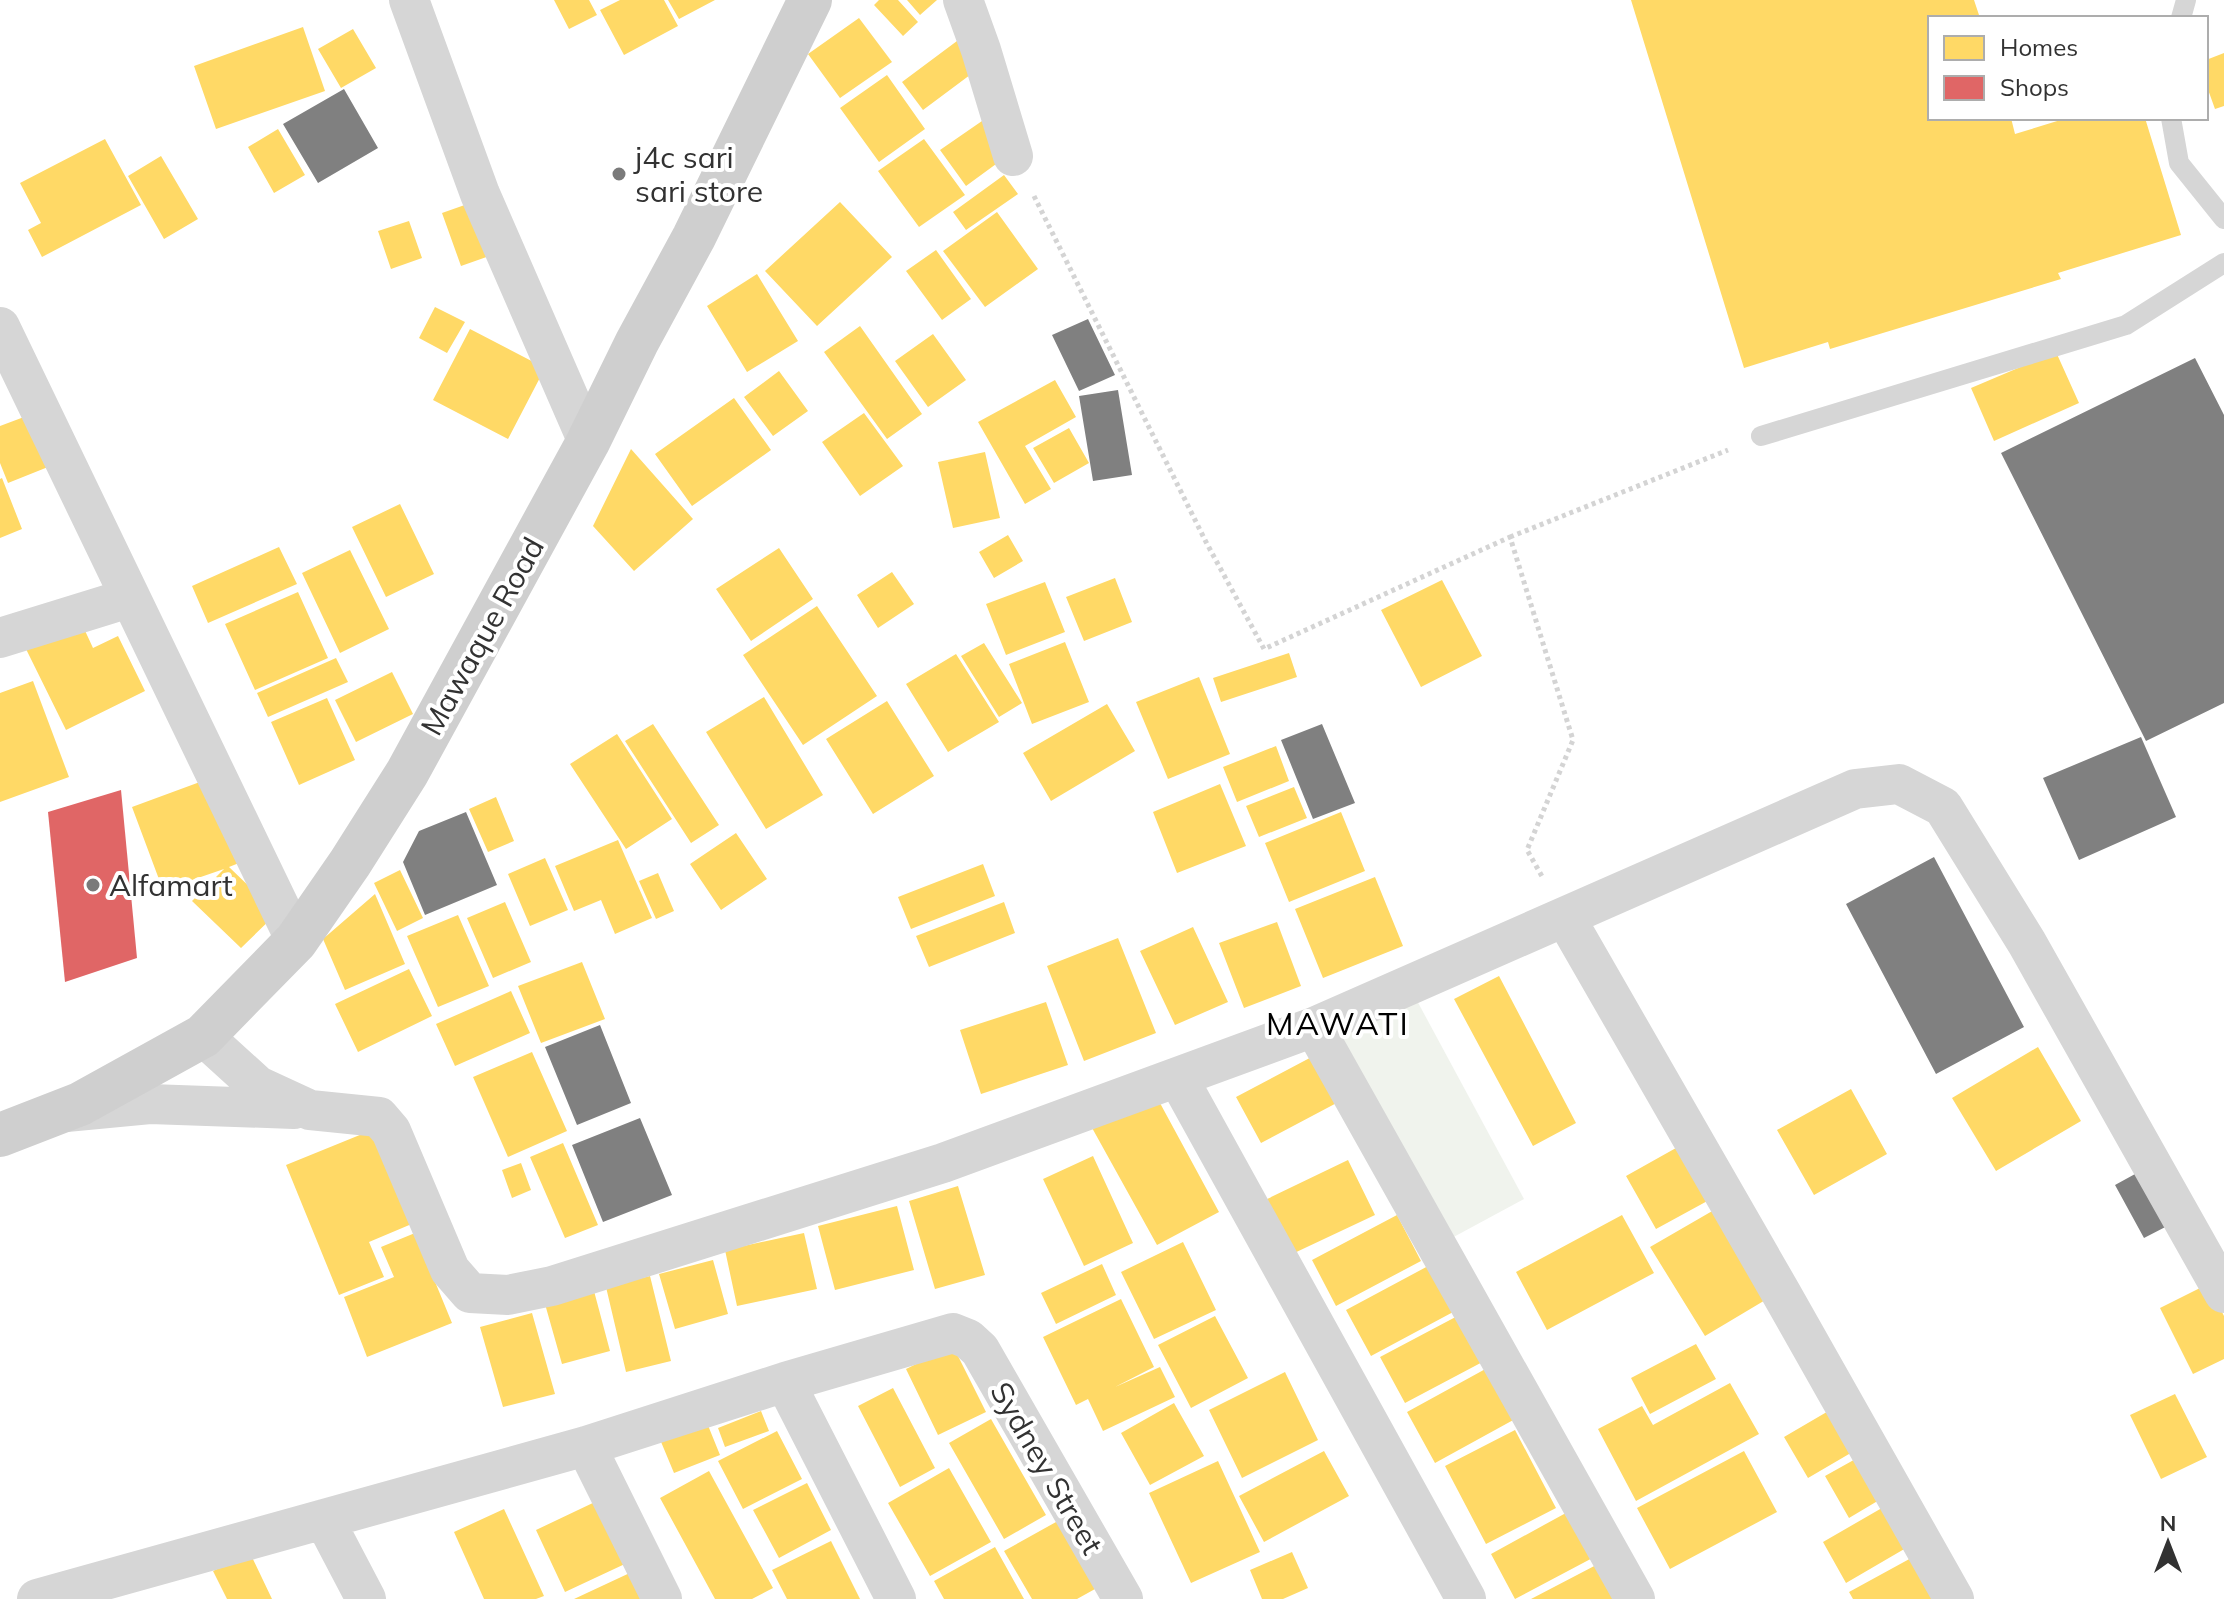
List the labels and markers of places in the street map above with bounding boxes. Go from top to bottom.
place label: j4c sari sari store [633,138,763,210]
marker: j4c sari sari store [610,165,628,183]
place label: Alfamart [109,866,233,904]
marker: Alfamart [84,876,102,894]

